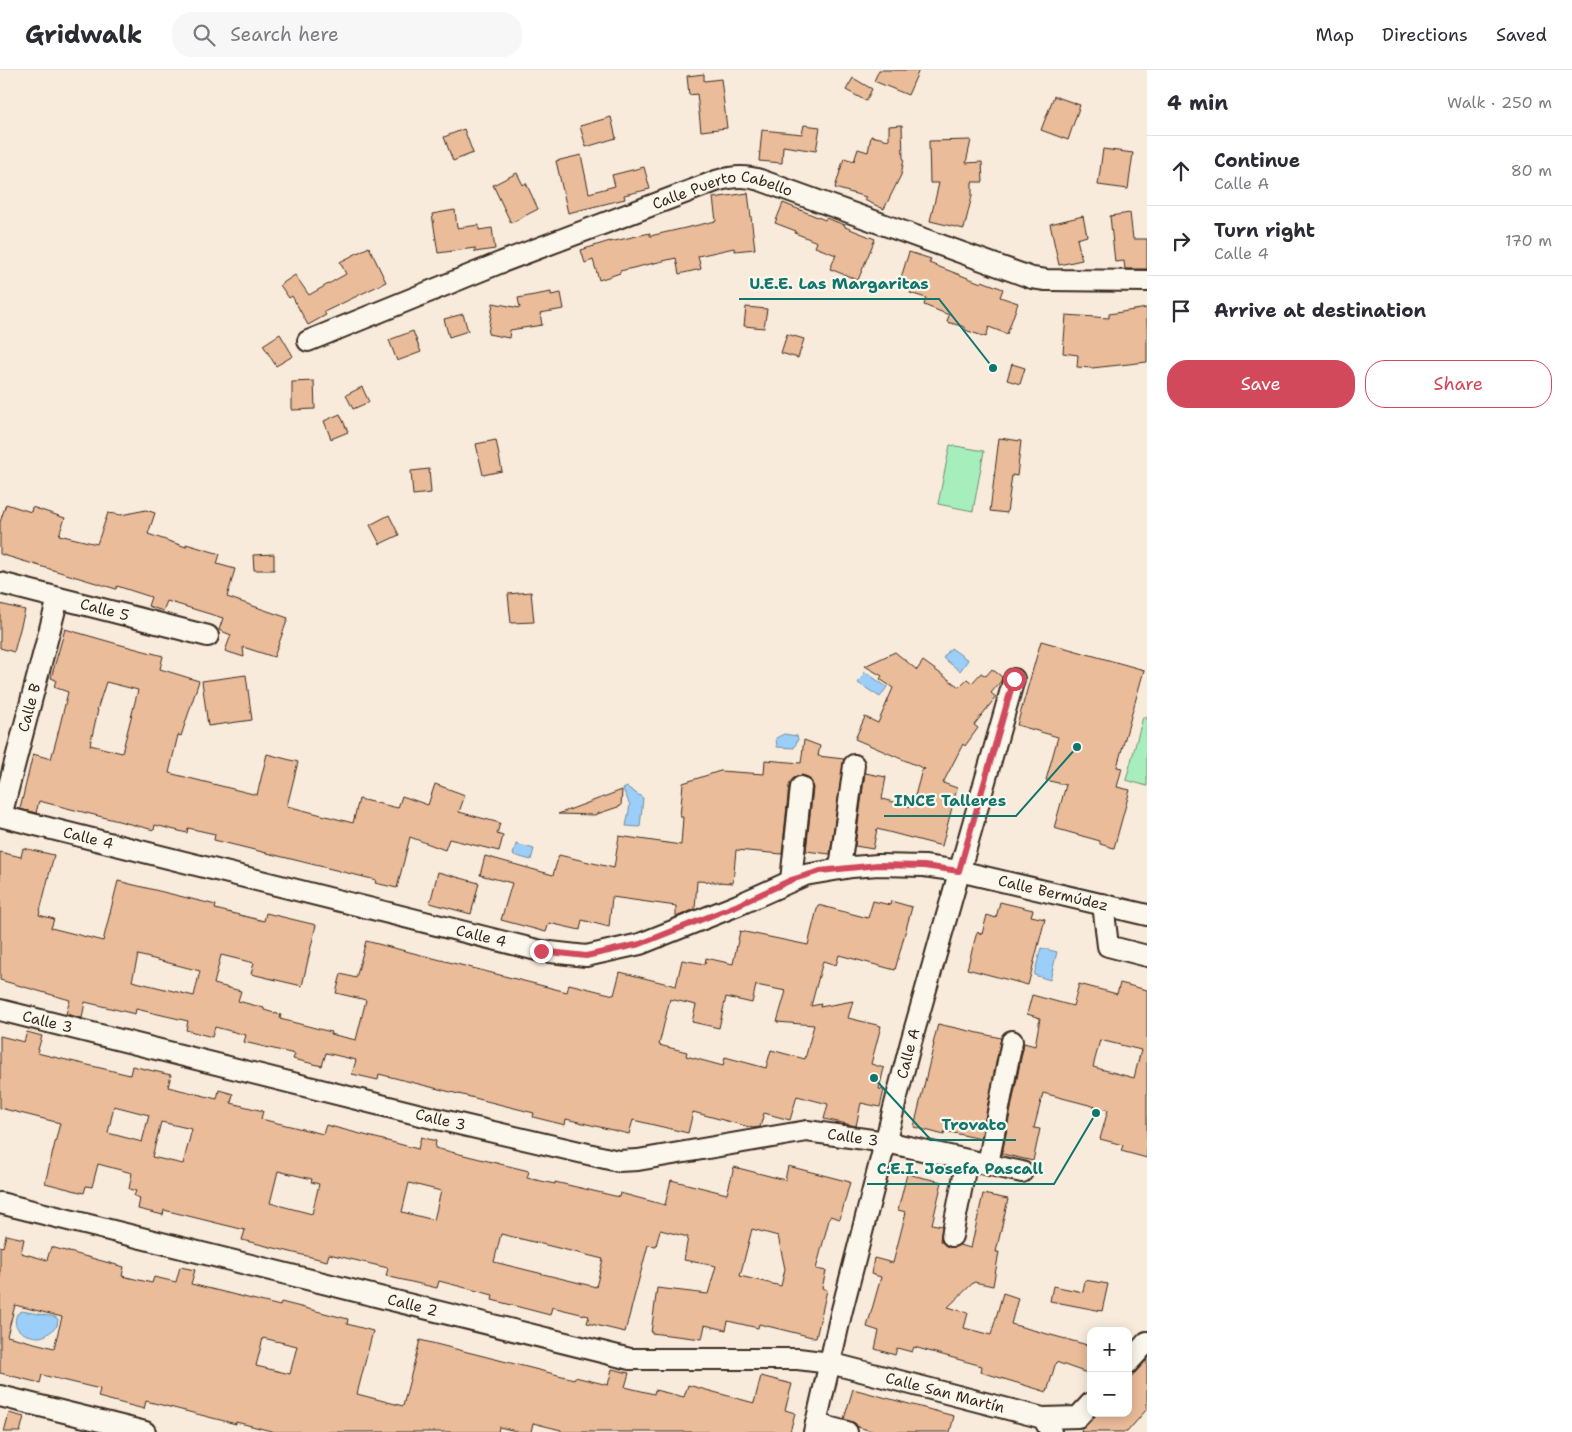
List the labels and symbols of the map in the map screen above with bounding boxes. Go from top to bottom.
street label: Calle Puerto Cabello [649,167,795,214]
callout: U.E.E. Las Margaritas [739,268,939,299]
text: U.E.E. Las Margaritas [749,273,929,294]
street label: Calle 5 [78,594,131,626]
route start [1003,668,1026,691]
street label: Calle B [13,681,45,734]
callout: INCE Talleres [884,785,1016,816]
text: INCE Talleres [894,790,1006,811]
street label: Calle 4 [61,822,116,854]
street label: Calle Bermúdez [996,871,1110,916]
street label: Calle 4 [454,920,509,952]
route end [530,940,553,963]
street label: Calle 3 [20,1006,75,1038]
street label: Calle A [892,1026,924,1081]
street label: Calle 3 [413,1104,468,1135]
callout: Trovato [931,1109,1016,1140]
text: Trovato [942,1114,1006,1135]
street label: Calle 3 [826,1124,880,1151]
callout: C.E.I. Josefa Pascall [867,1153,1054,1184]
text: C.E.I. Josefa Pascall [877,1158,1044,1179]
street label: Calle 2 [385,1289,440,1321]
street label: Calle San Martín [883,1368,1007,1418]

